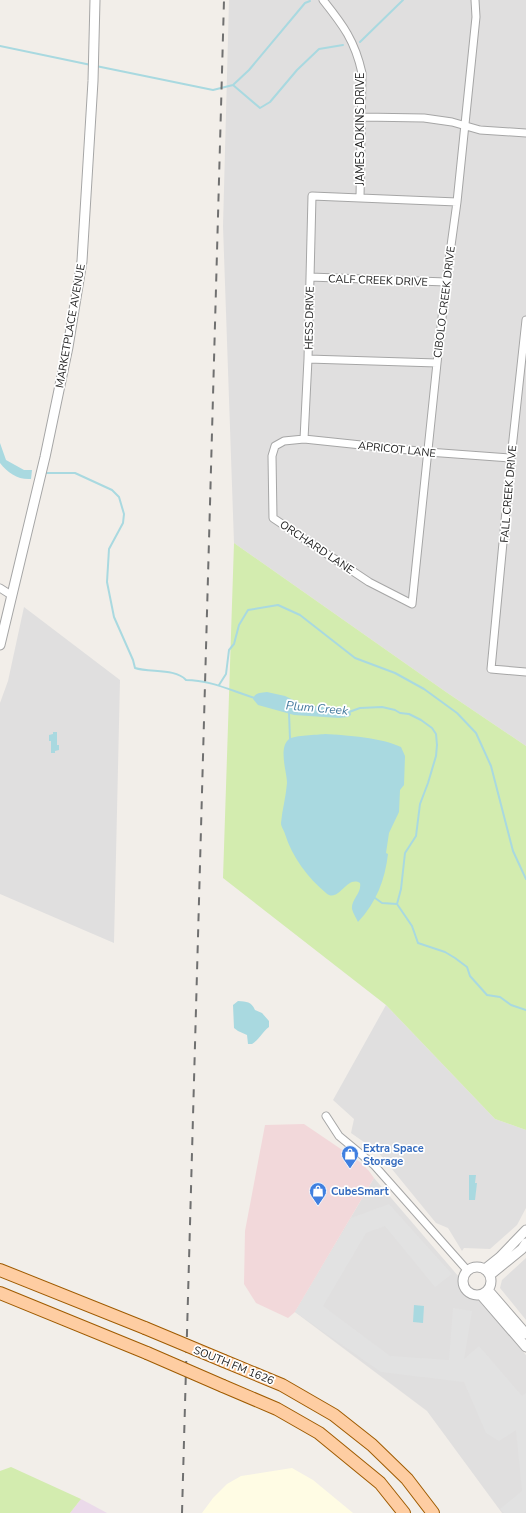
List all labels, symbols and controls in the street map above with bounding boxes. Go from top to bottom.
street label: JAMES ADKINS DRIVE [353,73,368,186]
street label: CIBOLO CREEK DRIVE [430,245,459,359]
street label: MARKETPLACE AVENUE [52,263,89,389]
street label: CALF CREEK DRIVE [328,271,428,290]
street label: HESS DRIVE [301,286,318,350]
street label: APRICOT LANE [357,438,437,461]
street label: FALL CREEK DRIVE [497,445,520,543]
street label: ORCHARD LANE [277,517,357,578]
water label: Plum Creek [285,697,350,719]
place label: Extra Space Storage [363,1141,424,1169]
shop icon: Extra Space Storage [340,1144,360,1169]
shop icon: CubeSmart [308,1181,328,1206]
place label: CubeSmart [331,1184,389,1199]
street label: SOUTH FM 1626 [191,1342,277,1389]

